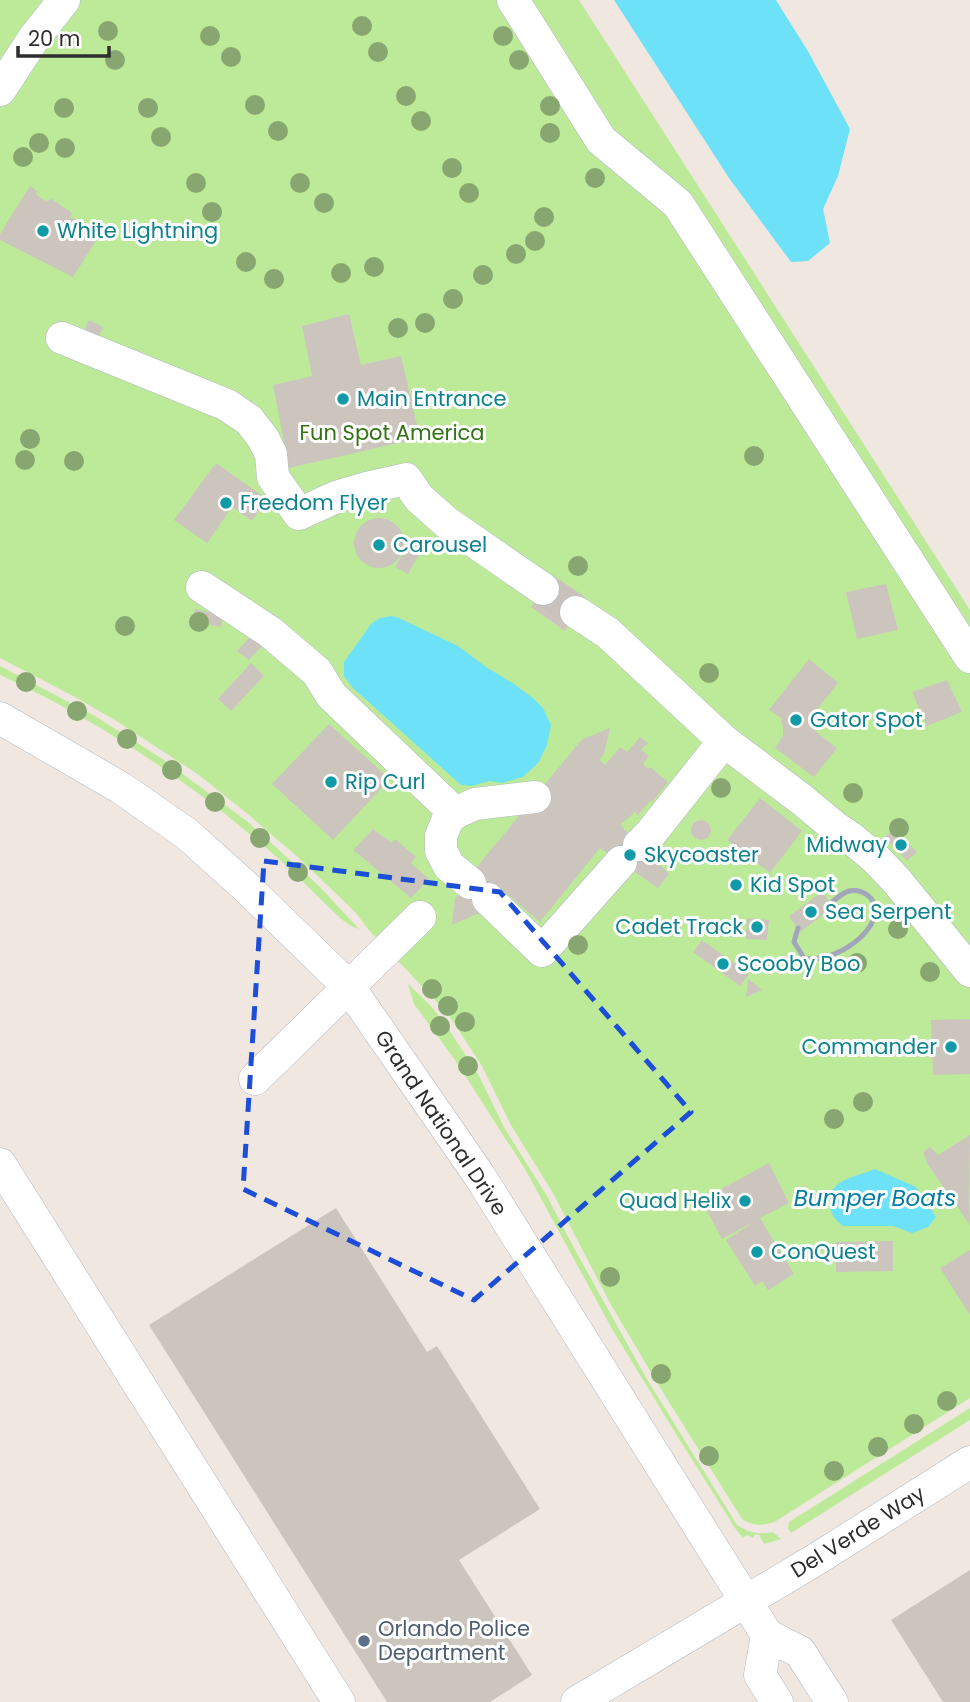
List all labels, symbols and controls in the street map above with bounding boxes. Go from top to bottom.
scale bar [18,14,108,58]
text: 20 m [28,24,81,53]
place label: White Lightning [57,216,218,245]
marker: White Lightning [35,223,51,239]
place label: Main Entrance [357,384,507,413]
marker: Main Entrance [335,391,351,407]
park label: Fun Spot America [299,418,485,447]
place label: Freedom Flyer [240,488,388,517]
marker: Freedom Flyer [218,495,234,511]
place label: Carousel [393,530,487,559]
marker: Carousel [371,537,387,553]
place label: Gator Spot [810,705,923,734]
marker: Gator Spot [788,712,804,728]
place label: Rip Curl [345,767,425,796]
marker: Rip Curl [323,774,339,790]
place label: Midway [806,830,887,859]
marker: Midway [893,837,909,853]
place label: Skycoaster [644,840,759,869]
marker: Skycoaster [622,847,638,863]
place label: Kid Spot [750,870,835,899]
marker: Kid Spot [728,877,744,893]
place label: Sea Serpent [825,897,952,926]
marker: Sea Serpent [803,904,819,920]
place label: Cadet Track [615,912,743,941]
marker: Cadet Track [749,919,765,935]
place label: Scooby Boo [737,949,860,978]
marker: Scooby Boo [715,956,731,972]
street label: Grand National Drive [368,1024,514,1221]
place label: Commander [801,1032,937,1061]
marker: Commander [943,1039,959,1055]
water label: Bumper Boats [794,1182,956,1214]
place label: Quad Helix [619,1186,731,1215]
marker: Quad Helix [737,1193,753,1209]
place label: ConQuest [771,1237,876,1266]
marker: ConQuest [749,1244,765,1260]
street label: Del Verde Way [785,1479,930,1584]
place label: Orlando Police Department [378,1614,530,1667]
marker: Orlando Police Department [356,1633,372,1649]

